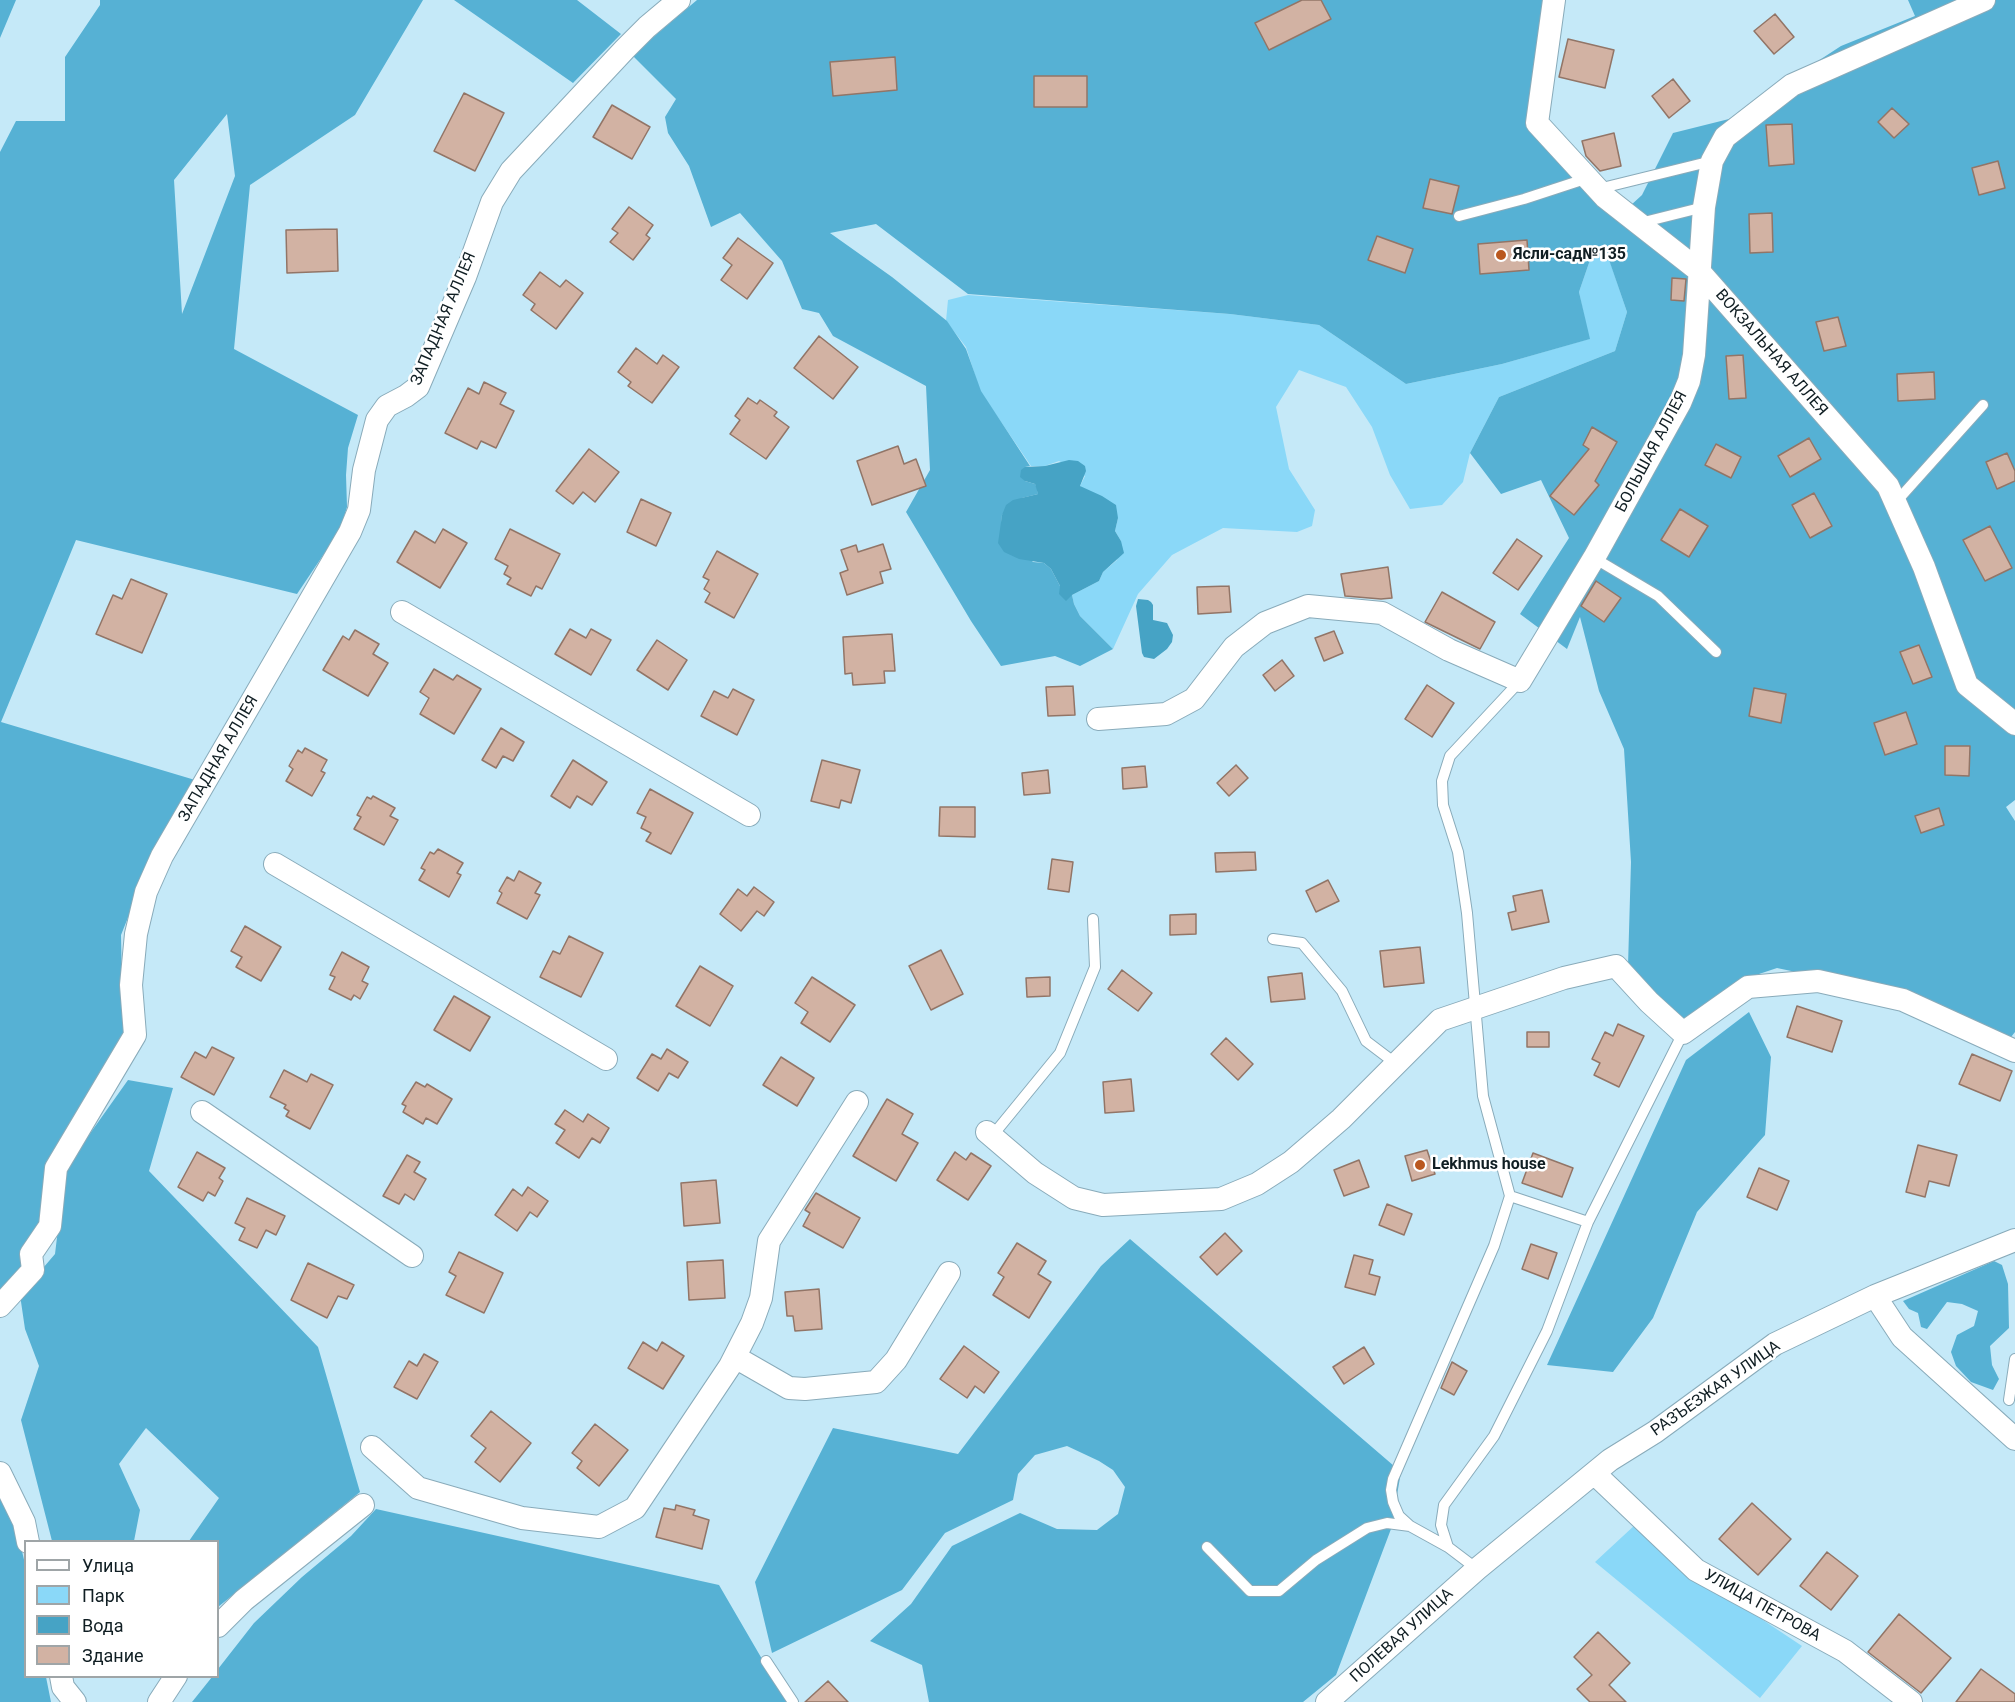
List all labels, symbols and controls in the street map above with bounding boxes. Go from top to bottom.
place label: Ясли-сад№135 [1513,245,1626,265]
marker: Ясли-сад№135 [1494,248,1508,262]
street label: ЗАПАДНАЯ АЛЛЕЯ [407,250,481,388]
street label: ВОКЗАЛЬНАЯ АЛЛЕЯ [1711,286,1831,420]
street label: БОЛЬШАЯ АЛЛЕЯ [1612,388,1692,516]
street label: ЗАПАДНАЯ АЛЛЕЯ [175,692,263,826]
place label: Lekhmus house [1432,1155,1546,1175]
marker: Lekhmus house [1413,1158,1427,1172]
street label: РАЗЪЕЗЖАЯ УЛИЦА [1648,1337,1784,1441]
legend [24,1540,219,1678]
text: Улица [82,1555,134,1576]
street label: УЛИЦА ПЕТРОВА [1700,1566,1824,1646]
text: Парк [82,1585,124,1606]
street label: ПОЛЕВАЯ УЛИЦА [1347,1585,1457,1687]
text: Вода [82,1615,124,1636]
text: Здание [82,1645,144,1666]

